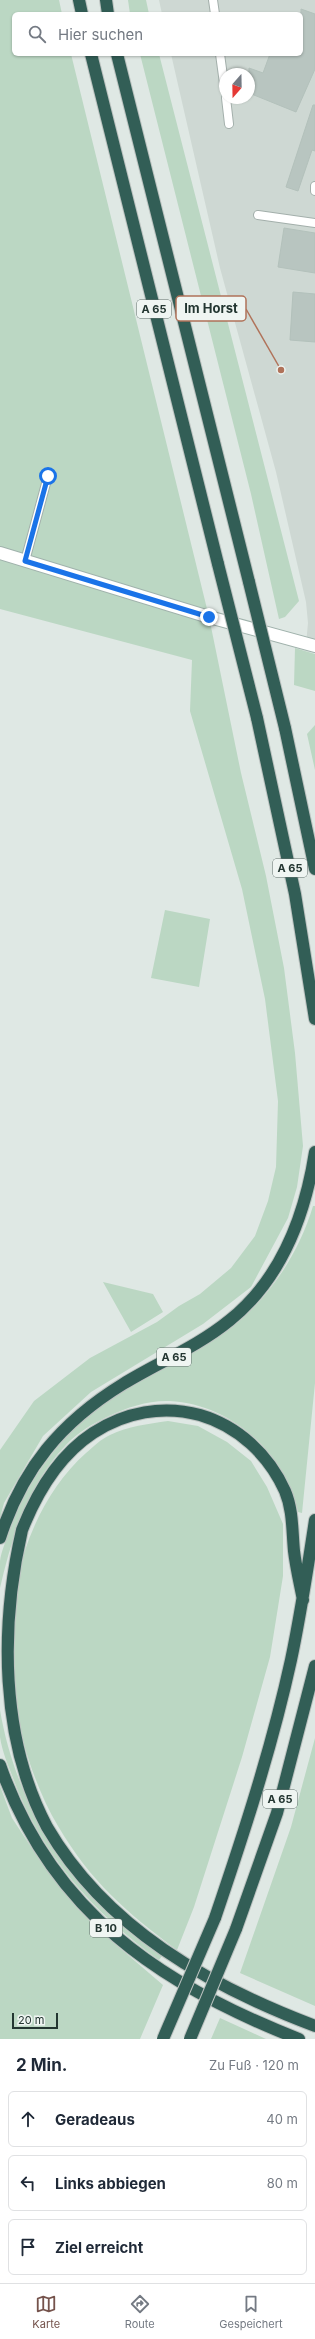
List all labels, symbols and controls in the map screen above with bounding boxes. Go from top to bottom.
search box [12,12,303,56]
icon: search [26,23,48,45]
text: Hier suchen [58,25,143,44]
north arrow [219,68,255,104]
callout: Im Horst [176,296,246,321]
road number: A 65 [137,300,171,318]
text: Im Horst [184,300,238,316]
route start [39,467,57,485]
route end [200,608,218,626]
road number: A 65 [273,859,307,877]
road number: A 65 [157,1348,191,1366]
road number: A 65 [263,1790,297,1808]
road number: B 10 [90,1919,122,1937]
scale bar [12,2011,58,2030]
text: 20 m [18,2013,44,2027]
text: 2 Min. [16,2055,67,2075]
text: Zu Fuß · 120 m [209,2057,299,2073]
icon: ahead [17,2108,39,2130]
text: Geradeaus [55,2110,135,2129]
text: 40 m [266,2111,298,2127]
icon: left [17,2172,39,2194]
text: Links abbiegen [55,2174,166,2193]
text: 80 m [267,2175,298,2191]
icon: arrive [17,2236,39,2258]
text: Ziel erreicht [55,2238,143,2257]
tab: Karte [32,2293,60,2331]
tab: Route [125,2293,155,2331]
tab: Gespeichert [219,2293,283,2331]

